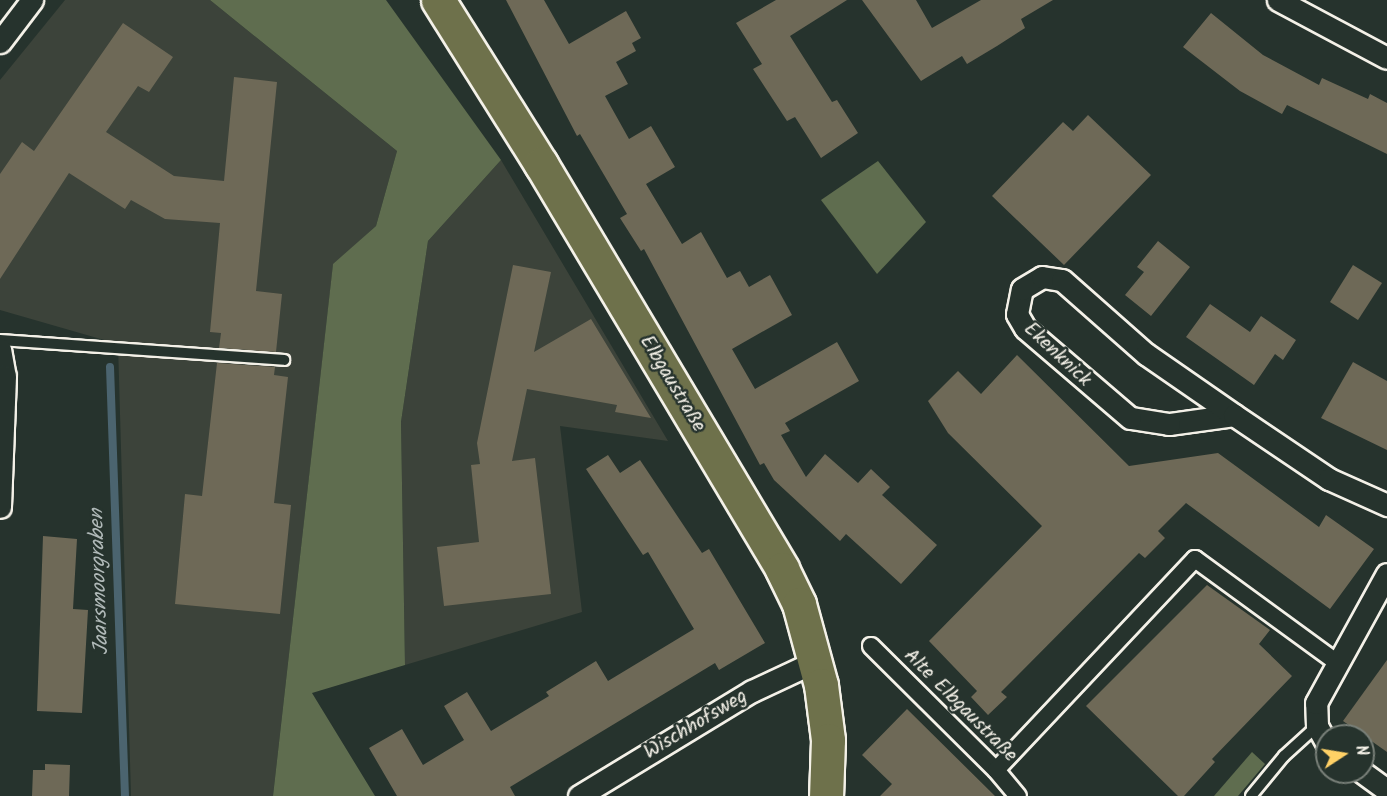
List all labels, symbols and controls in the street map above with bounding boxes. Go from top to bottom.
street label: Ekenknick [1018,318,1096,392]
street label: Elbgaustraße [634,331,710,437]
water label: Jaarsmoorgraben [85,508,115,656]
street label: Alte Elbgaustraße [898,644,1022,768]
street label: Wischhofsweg [640,685,752,765]
north arrow [1315,724,1375,784]
text: N [1348,743,1374,758]

